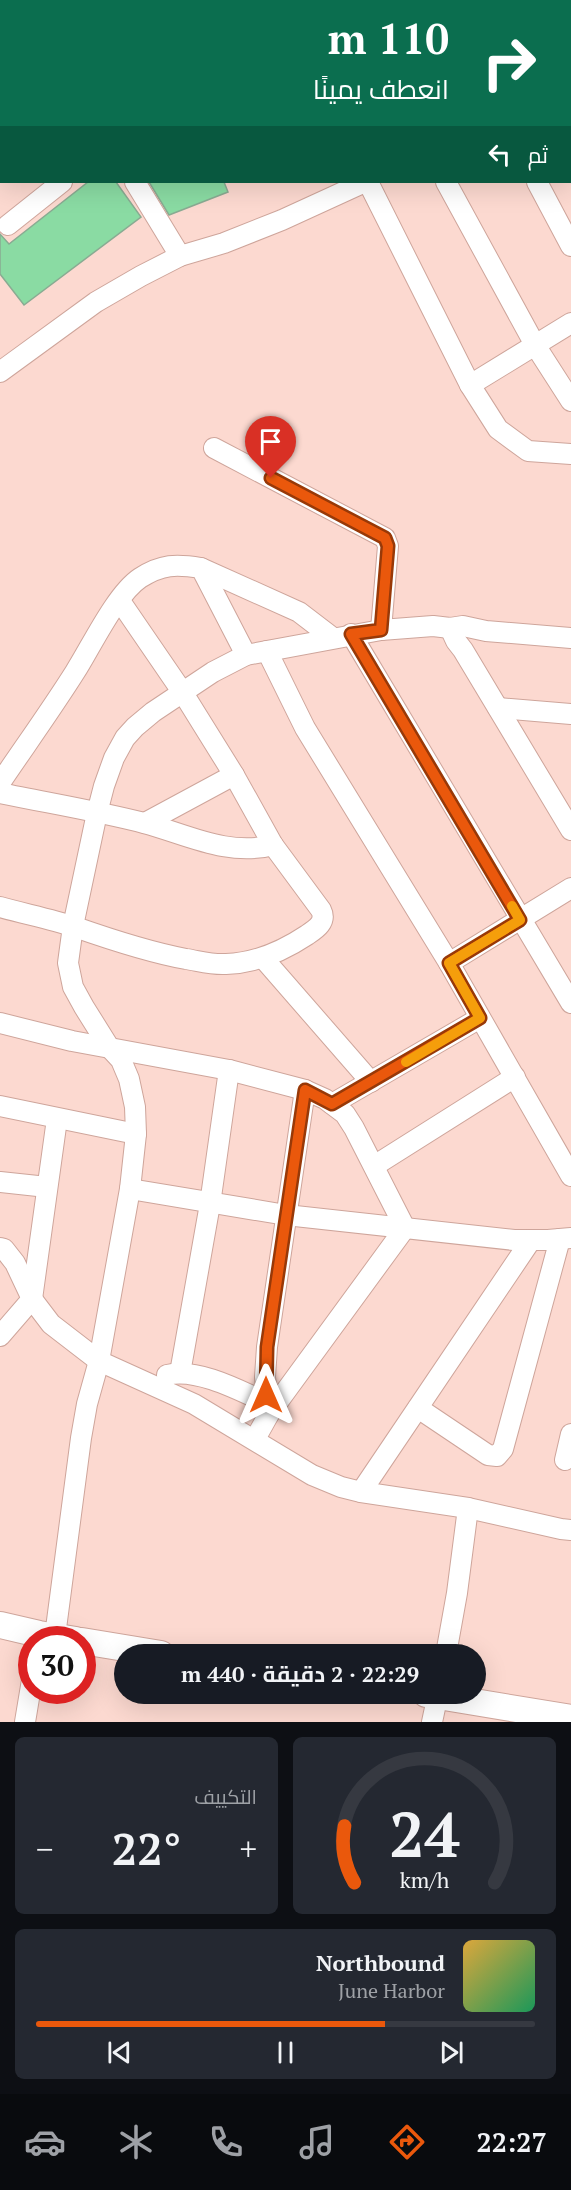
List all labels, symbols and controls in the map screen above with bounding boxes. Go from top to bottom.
text: 110 m [328,10,449,66]
icon: right [470,24,548,102]
text: انعطف يمينًا [313,71,449,107]
icon: left [483,138,516,171]
text: ثم [528,140,548,169]
pin [245,416,296,478]
icon: arrive [254,425,287,458]
position arrow [234,1363,298,1427]
speed limit sign: 30 [18,1626,96,1704]
text: 22:29 · 2 دقيقة · 440 m [181,1659,419,1688]
text: التكييف [194,1783,257,1810]
text: 24 [389,1792,460,1875]
text: 22° [112,1818,181,1878]
text: − [36,1827,54,1870]
text: + [239,1827,257,1870]
text: km/h [400,1866,450,1894]
text: Northbound [316,1948,445,1977]
text: June Harbor [338,1977,445,2004]
icon: previous [103,2036,136,2069]
icon: pause [269,2036,302,2069]
icon: next [435,2036,468,2069]
icon: car [24,2121,66,2163]
icon: climate [115,2121,157,2163]
icon: phone [205,2121,247,2163]
icon: music [296,2121,338,2163]
icon: directions [386,2121,428,2163]
text: 22:27 [477,2124,547,2160]

